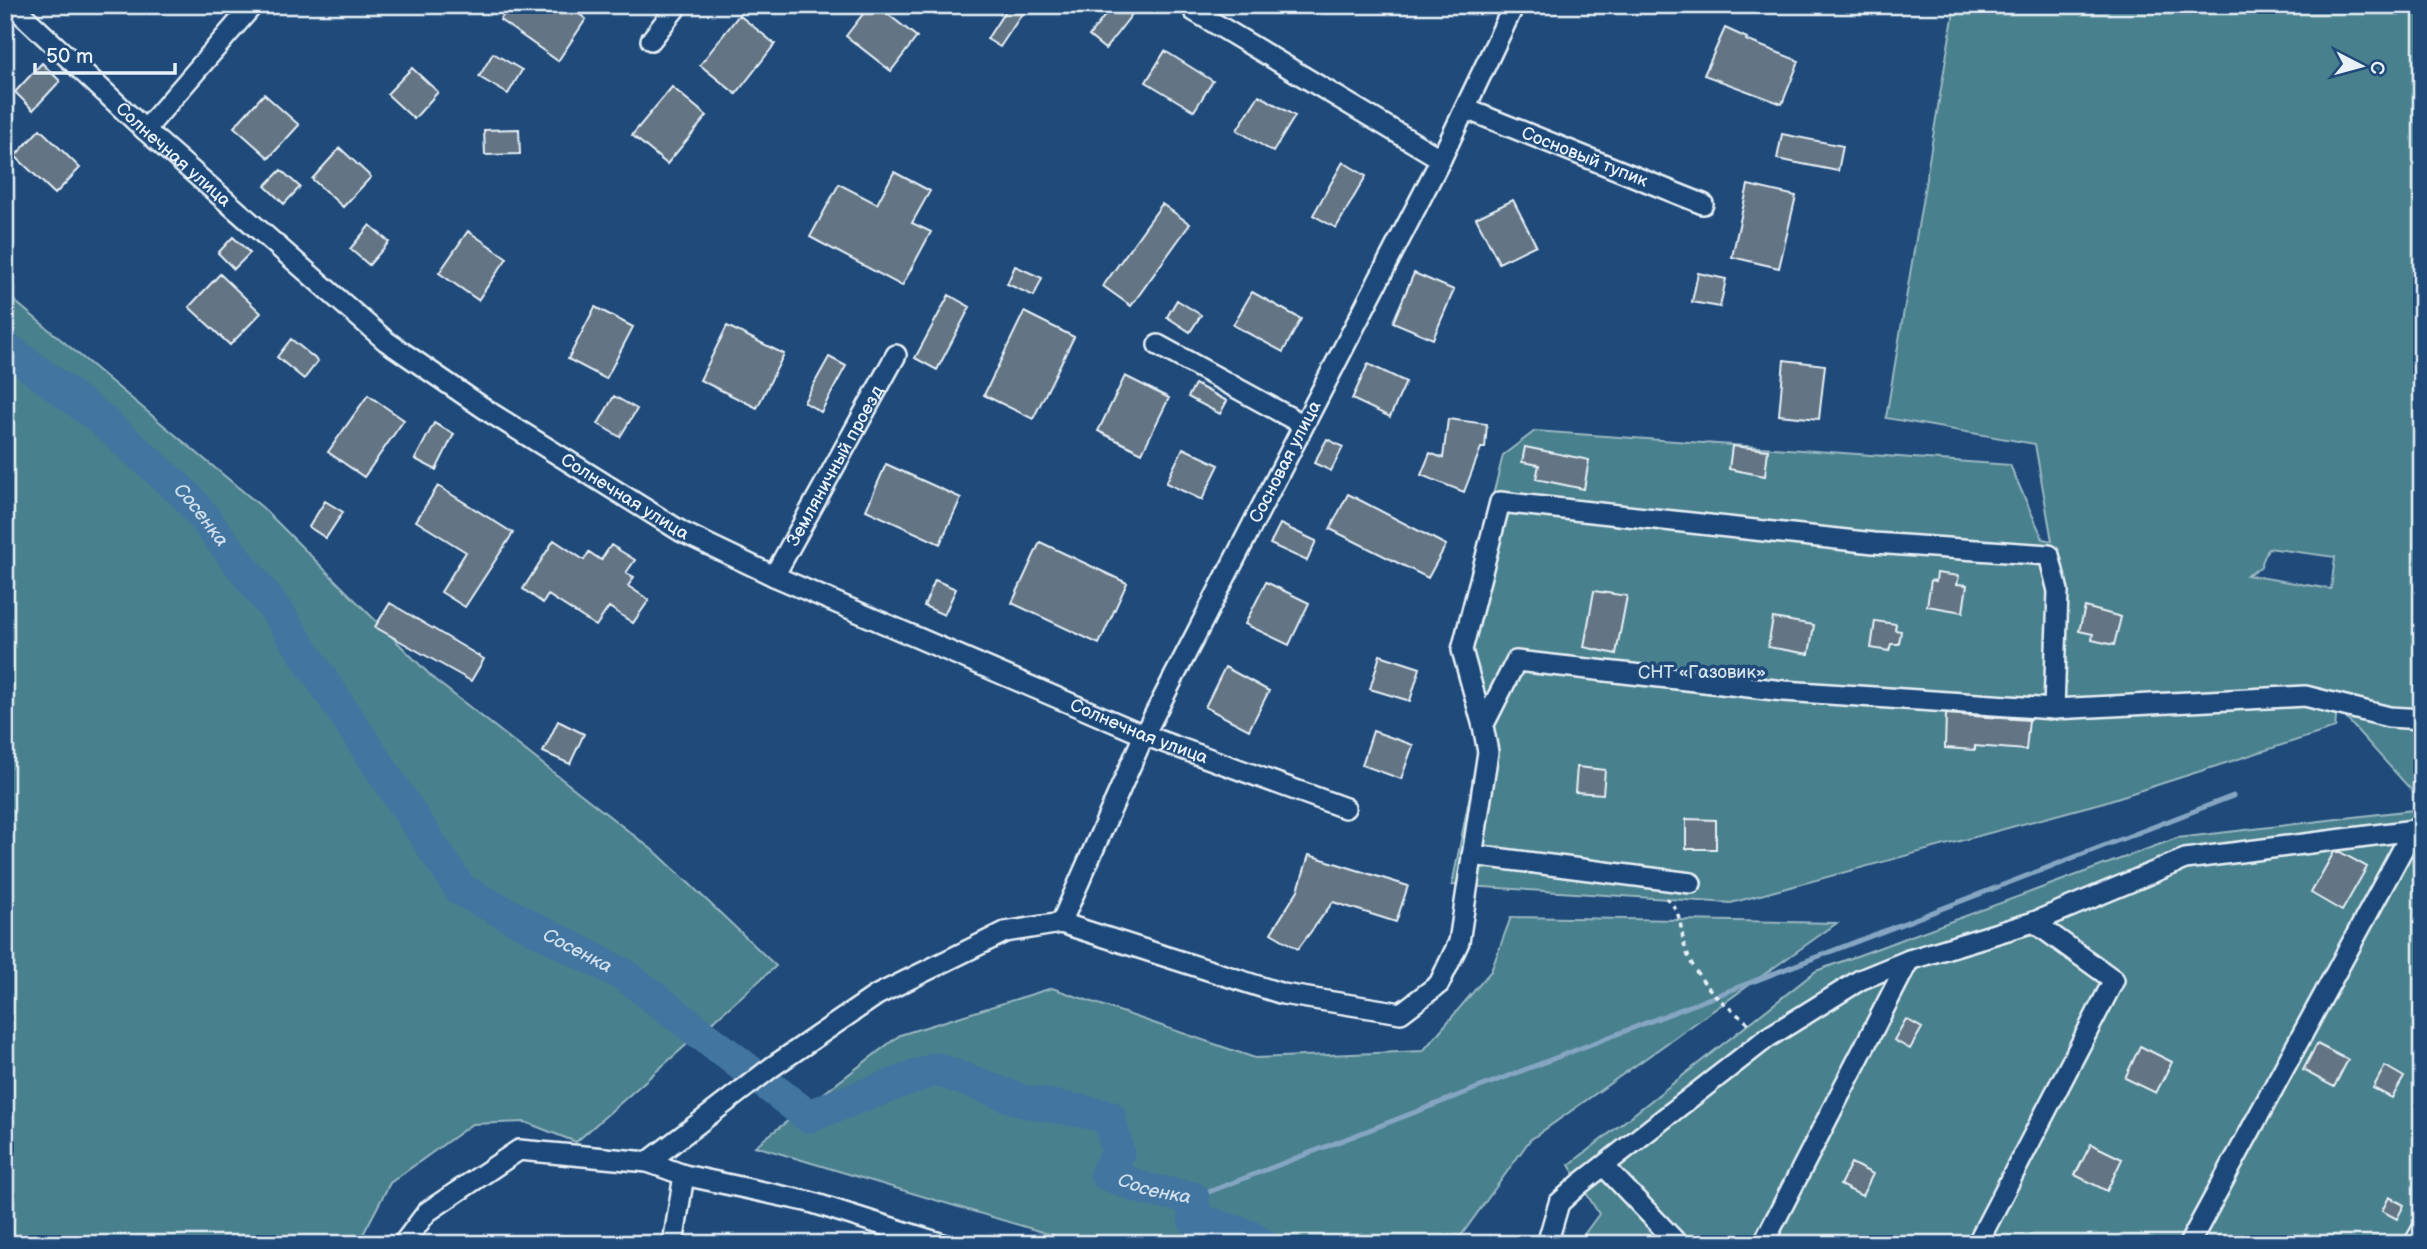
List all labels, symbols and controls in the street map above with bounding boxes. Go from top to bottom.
scale bar [35,32,175,76]
north arrow [2326,32,2396,102]
text: 50 m [46,44,93,69]
text: С [2364,60,2389,75]
street label: Солнечная улица [112,98,236,211]
street label: Сосновый тупик [1519,122,1651,192]
street label: Земляничный проезд [782,382,888,550]
street label: Сосновая улица [1245,397,1325,526]
street label: Солнечная улица [557,449,692,544]
water label: Сосенка [169,478,234,551]
park label: СНТ «Газовик» [1638,662,1766,683]
street label: Солнечная улица [1067,694,1211,768]
water label: Сосенка [539,923,616,978]
water label: Сосенка [1115,1168,1193,1209]

